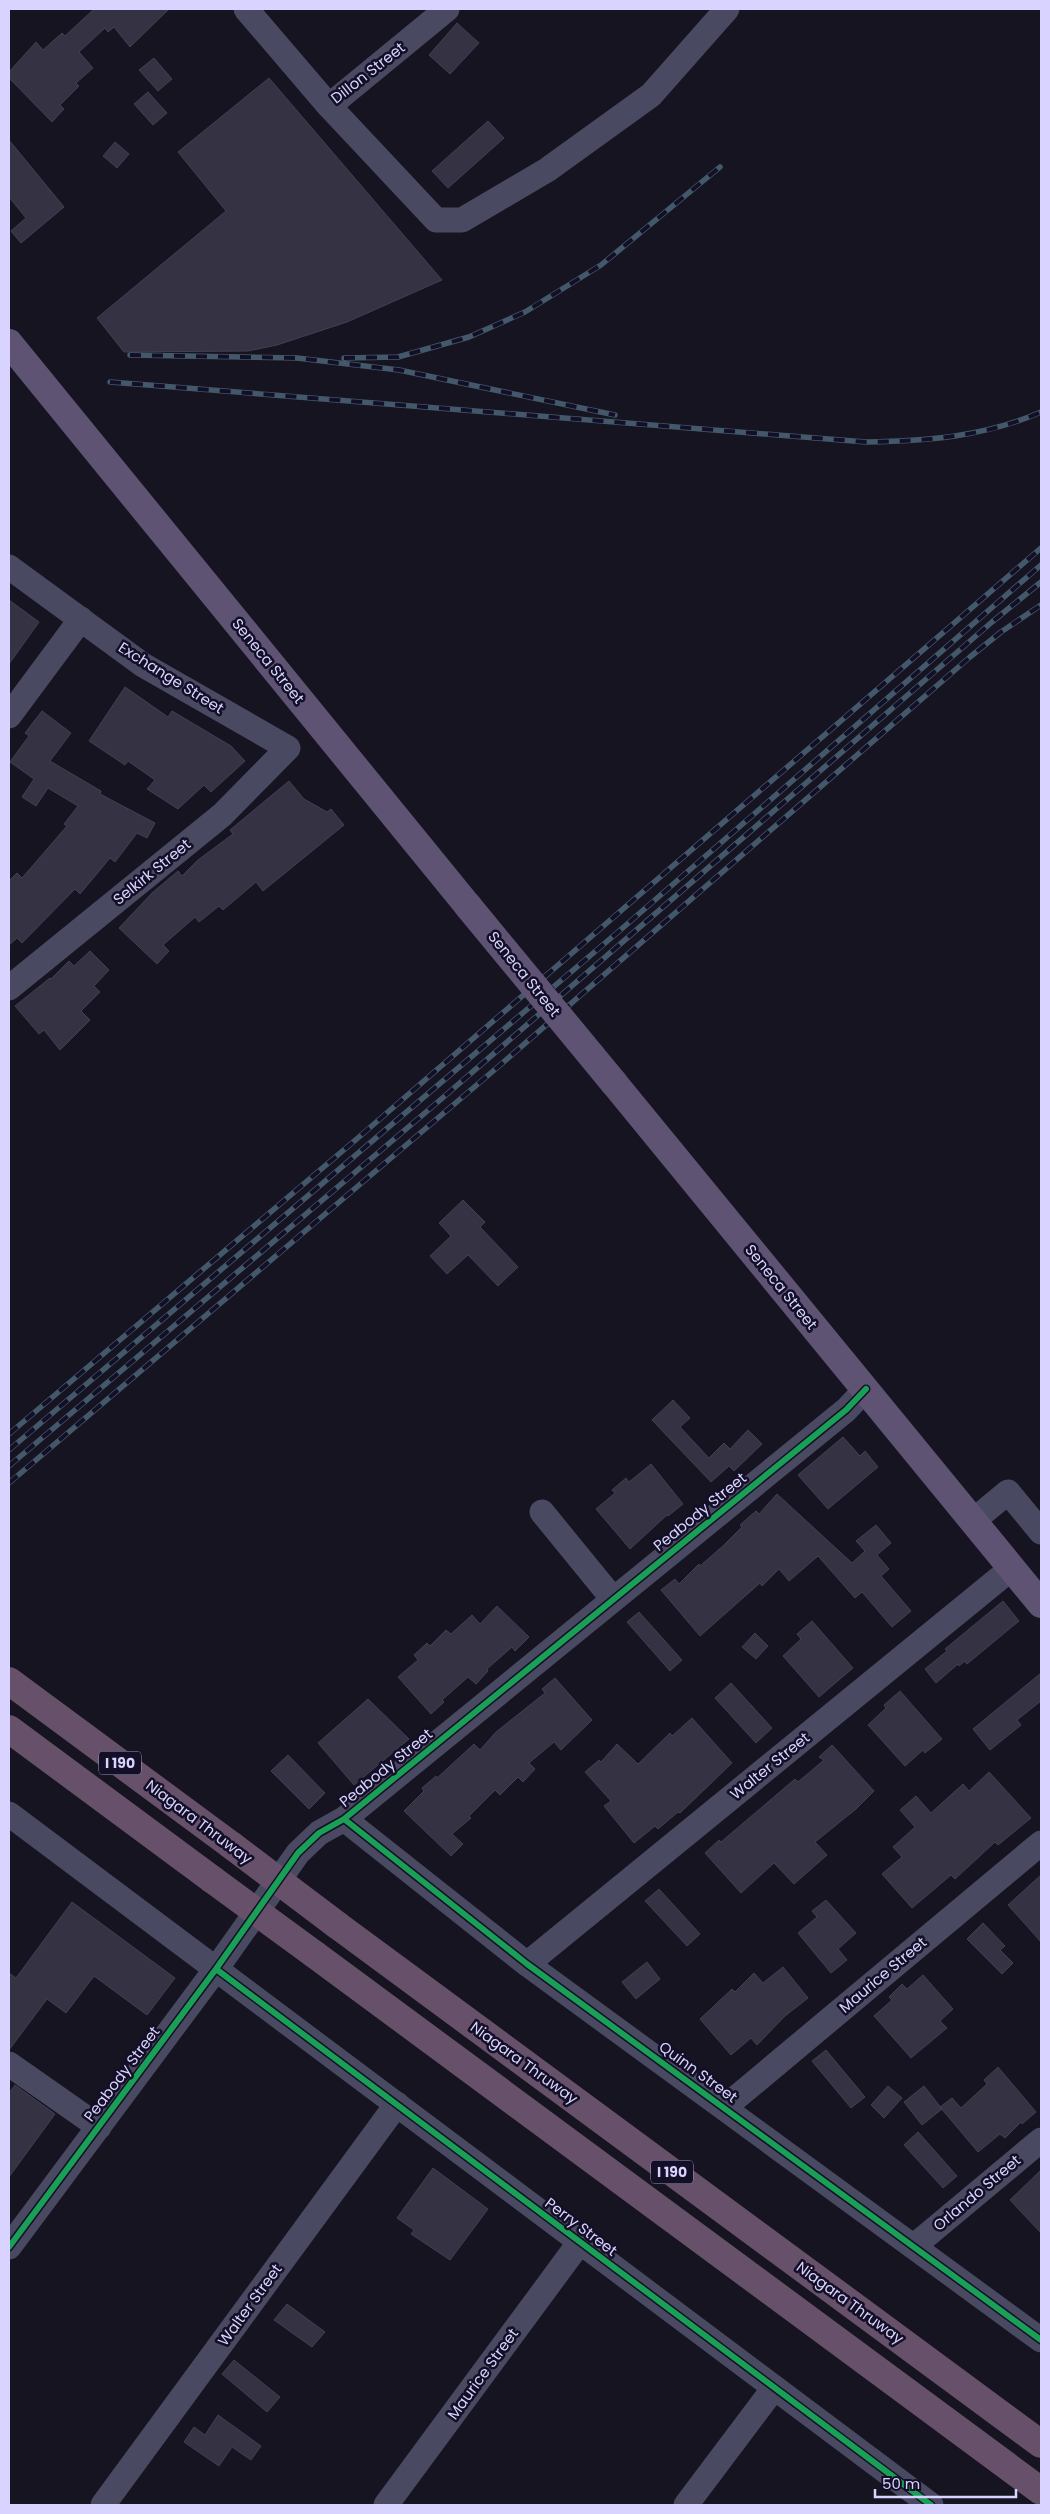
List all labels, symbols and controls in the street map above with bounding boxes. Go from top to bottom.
street label: Dillon Street [326,37,409,108]
street label: Seneca Street [227,614,309,708]
street label: Exchange Street [115,637,228,718]
street label: Selkirk Street [108,834,195,909]
street label: Seneca Street [483,927,565,1021]
street label: Seneca Street [740,1240,822,1334]
street label: Peabody Street [649,1467,751,1556]
street label: Peabody Street [335,1723,437,1812]
street label: Walter Street [725,1727,814,1804]
road number: I 190 [99,1752,141,1775]
street label: Niagara Thruway [142,1775,257,1869]
street label: Maurice Street [834,1932,931,2017]
street label: Niagara Thruway [466,2016,583,2109]
street label: Peabody Street [79,2022,164,2126]
street label: Quinn Street [655,2036,742,2107]
street label: Orlando Street [928,2150,1025,2236]
road number: I 190 [651,2160,693,2184]
street label: Perry Street [541,2192,622,2261]
street label: Niagara Thruway [792,2256,909,2349]
street label: Walter Street [213,2259,287,2350]
street label: Maurice Street [442,2324,523,2424]
scale bar [875,2466,1016,2498]
text: 50 m [882,2473,920,2494]

